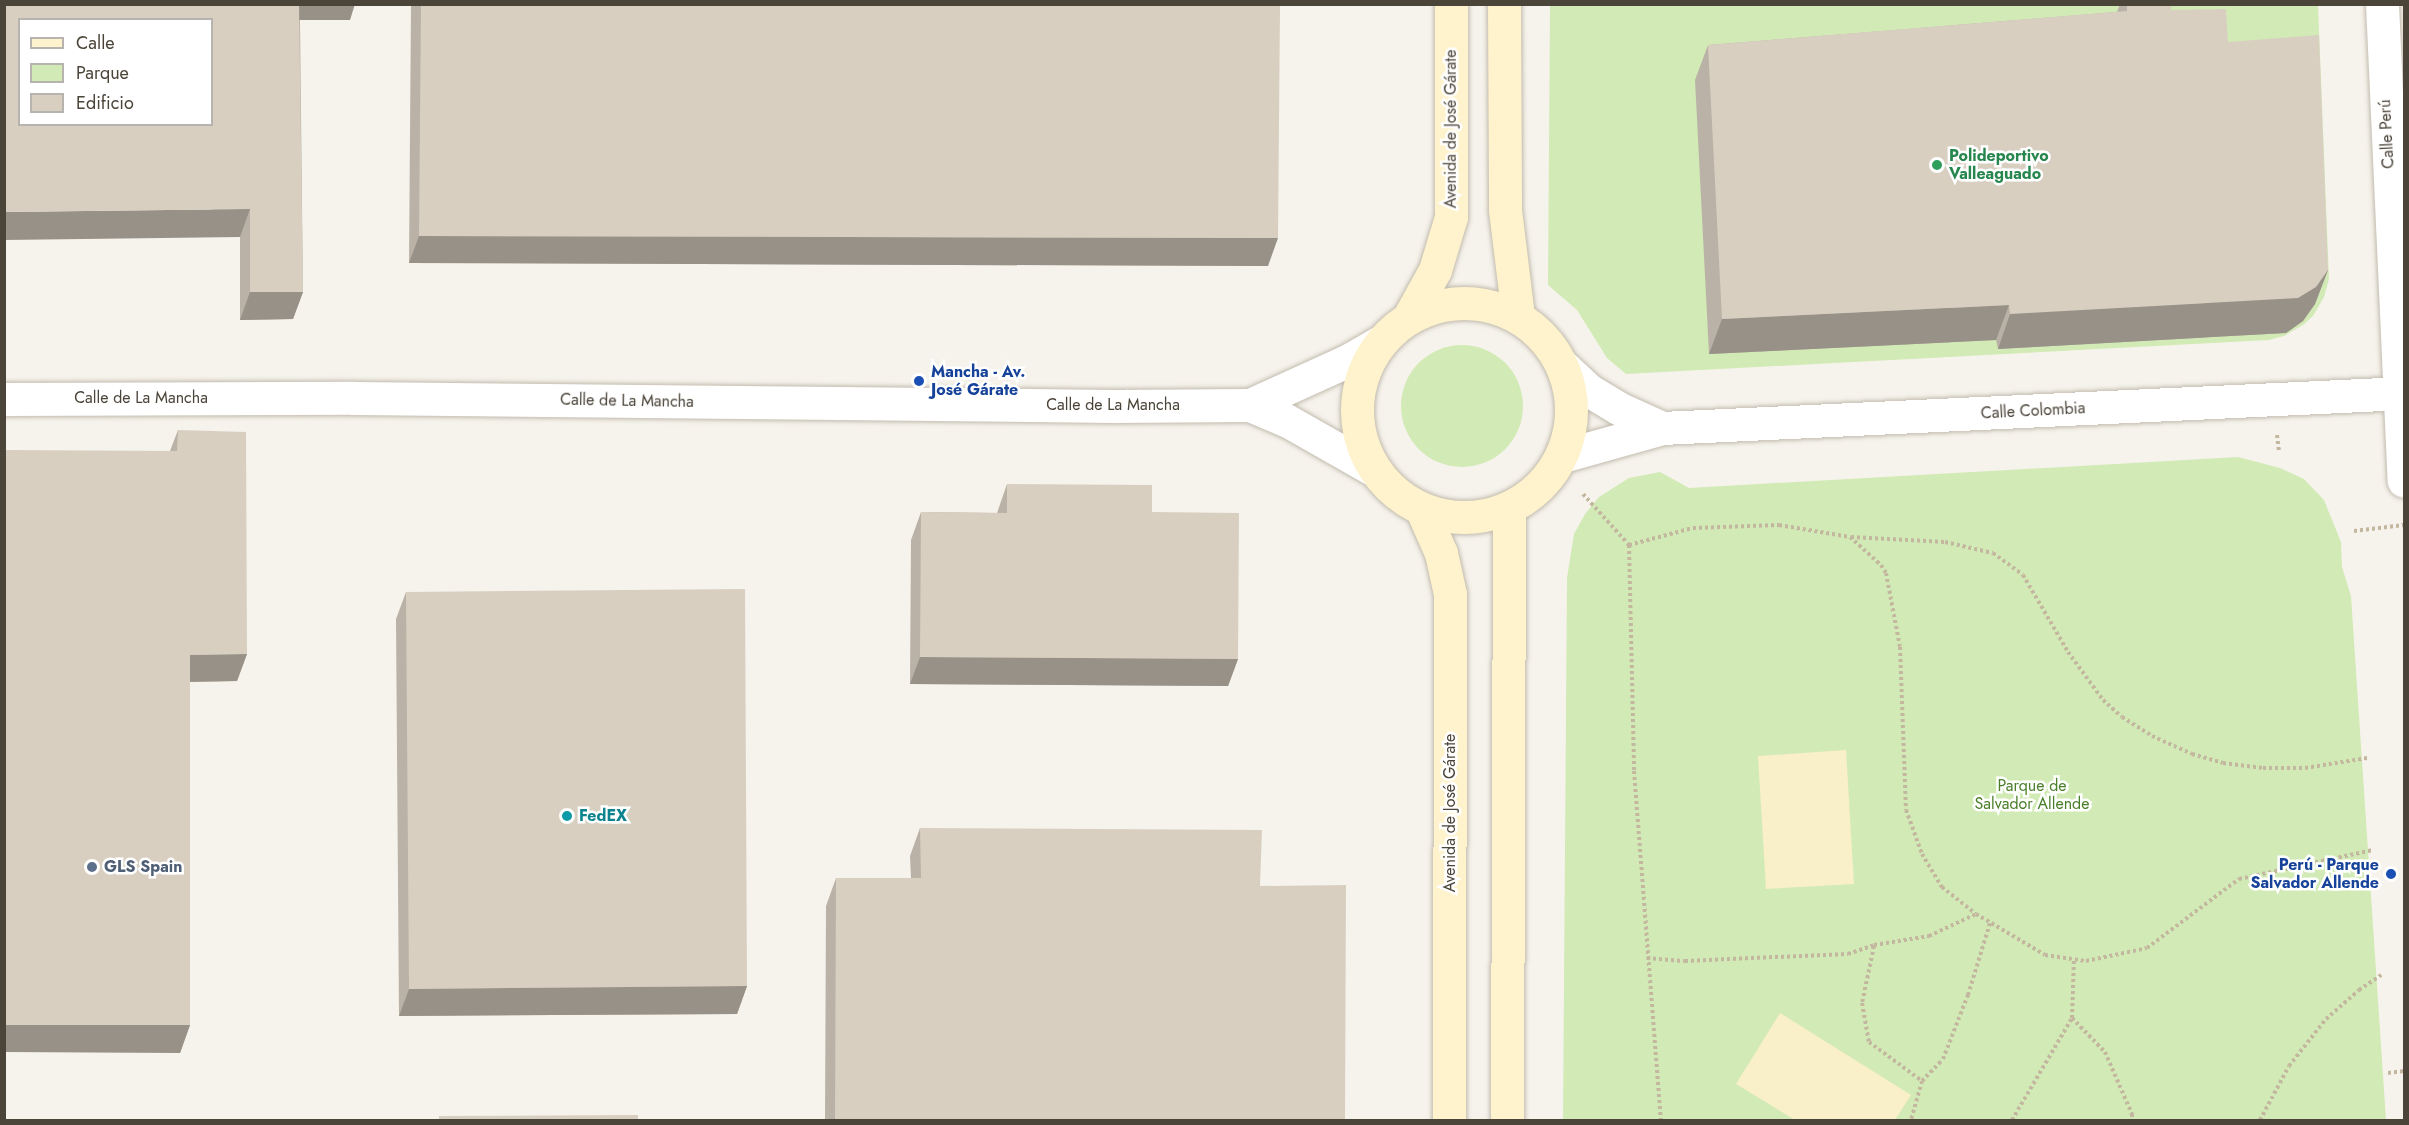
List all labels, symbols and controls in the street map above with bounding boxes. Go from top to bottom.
legend [18,18,213,126]
text: Calle [76,30,115,56]
street label: Avenida de José Gárate [1441,50,1461,208]
text: Parque [76,60,129,86]
text: Edificio [76,90,134,116]
street label: Calle Perú [2376,99,2398,169]
place label: Polideportivo Valleaguado [1949,146,2049,184]
marker: Polideportivo Valleaguado [1930,158,1944,172]
place label: Mancha - Av. José Gárate [931,362,1025,400]
marker: Mancha - Av. José Gárate [912,374,926,388]
street label: Calle de La Mancha [74,388,208,408]
street label: Calle de La Mancha [560,390,694,412]
street label: Calle de La Mancha [1046,395,1180,415]
street label: Calle Colombia [1980,399,2086,423]
street label: Avenida de José Gárate [1440,734,1460,892]
park label: Parque de Salvador Allende [1975,776,2089,814]
place label: FedEX [579,806,627,826]
marker: FedEX [560,809,574,823]
place label: Perú - Parque Salvador Allende [2251,855,2379,893]
place label: GLS Spain [104,857,182,877]
marker: GLS Spain [85,860,99,874]
marker: Perú - Parque Salvador Allende [2384,867,2398,881]

